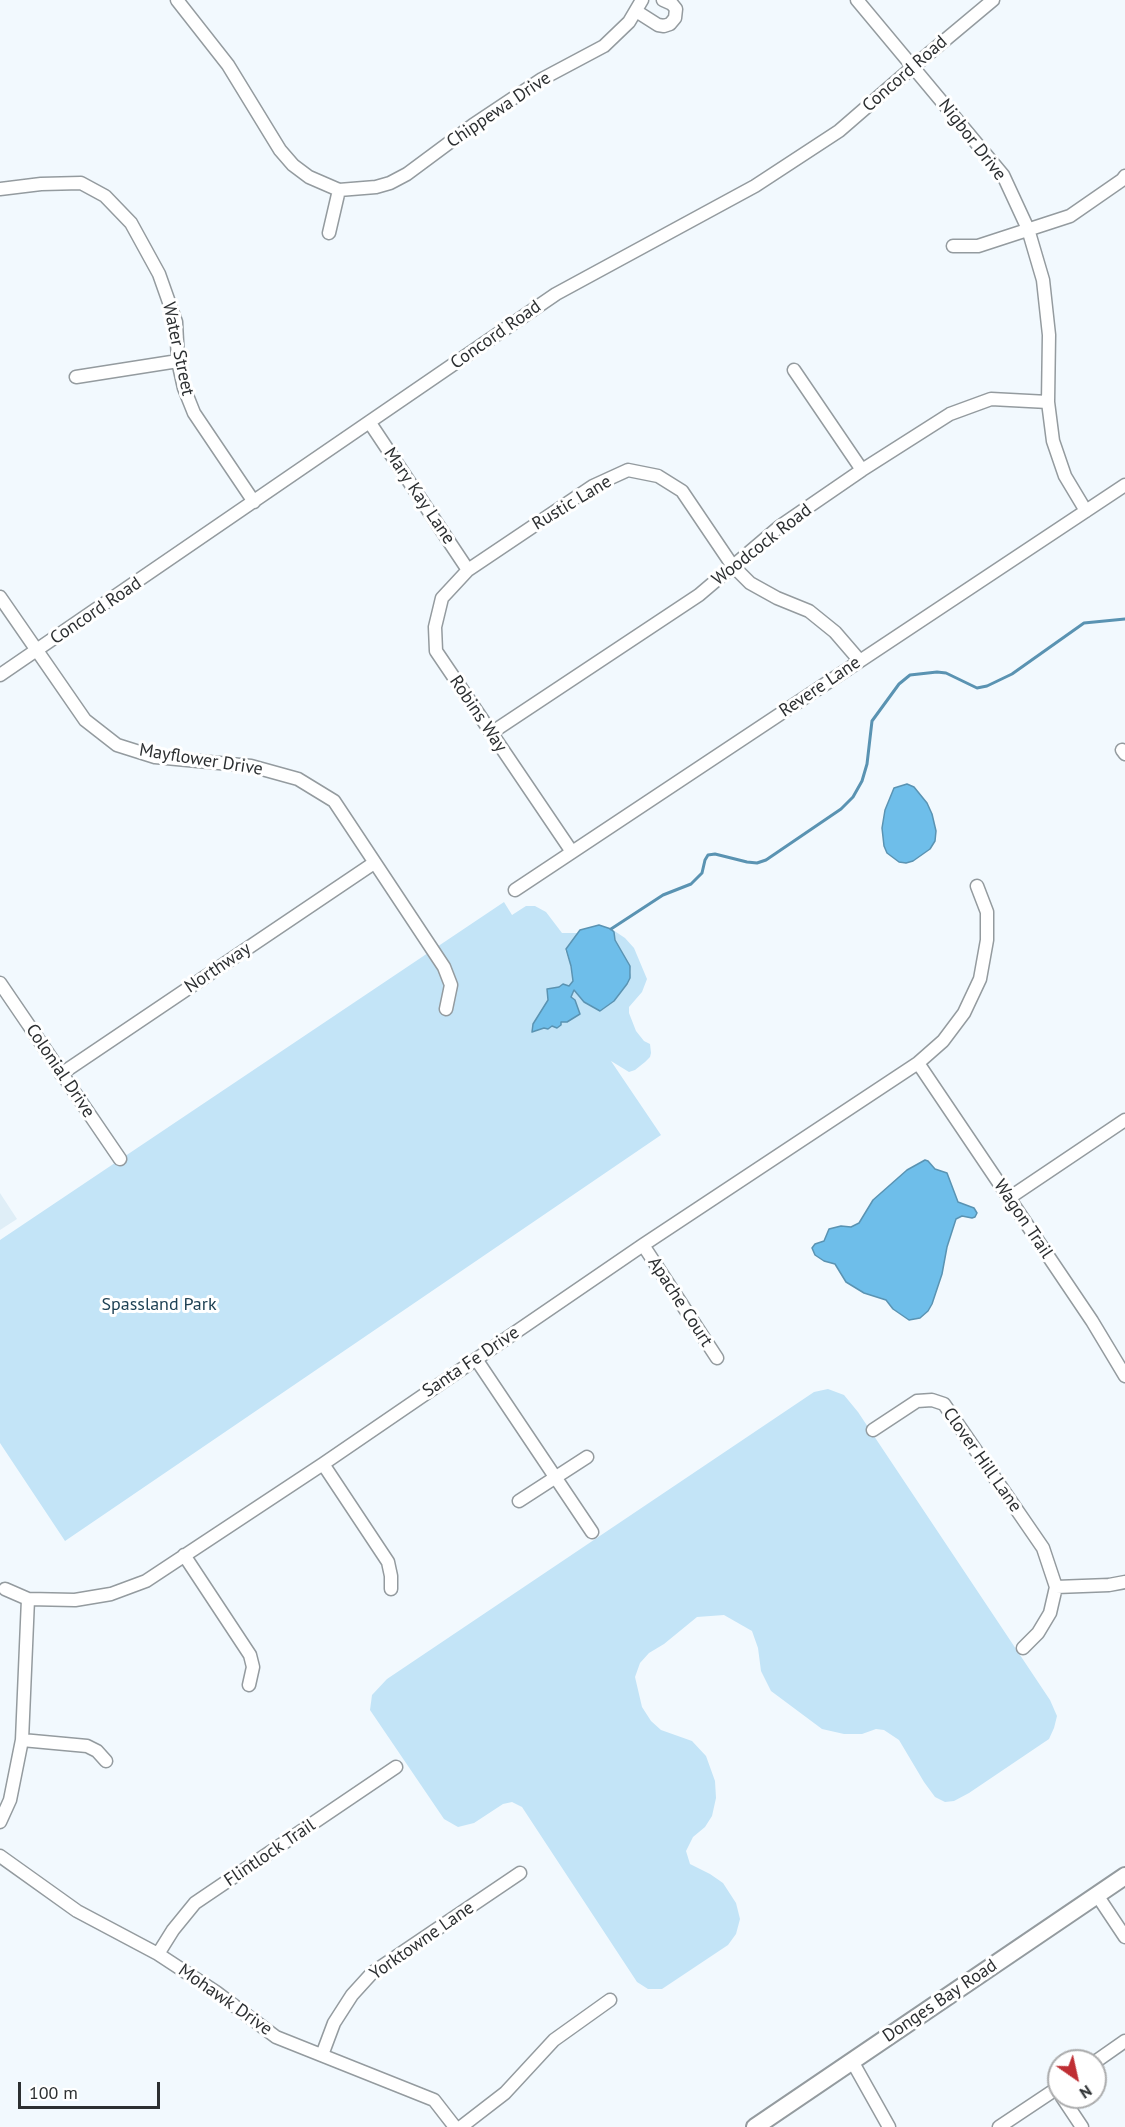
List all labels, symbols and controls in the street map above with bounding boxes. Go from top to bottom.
street label: Concord Road [858,31,952,117]
street label: Chippewa Drive [443,67,555,153]
street label: Nigbor Drive [934,95,1010,185]
street label: Concord Road [447,296,545,374]
street label: Water Street [158,300,198,398]
street label: Mary Kay Lane [379,444,459,548]
street label: Rustic Lane [528,471,616,535]
street label: Woodcock Road [708,500,816,590]
street label: Concord Road [46,573,146,649]
street label: Revere Lane [775,652,865,722]
street label: Robins Way [445,672,511,756]
street label: Mayflower Drive [138,740,264,780]
street label: Northway [181,938,255,998]
street label: Colonial Drive [21,1020,99,1122]
street label: Wagon Trail [989,1176,1057,1262]
street label: Apache Court [643,1253,717,1351]
park label: Spassland Park [101,1294,217,1316]
street label: Santa Fe Drive [419,1322,523,1402]
street label: Clover Hill Lane [938,1404,1026,1516]
street label: Flintlock Trail [220,1815,320,1891]
street label: Yorktowne Lane [366,1897,478,1985]
street label: Donges Bay Road [879,1955,1001,2047]
street label: Mohawk Drive [174,1960,276,2040]
north arrow [1047,2049,1107,2109]
scale bar [21,2070,164,2108]
text: 100 m [29,2081,78,2104]
text: N [1076,2081,1096,2103]

